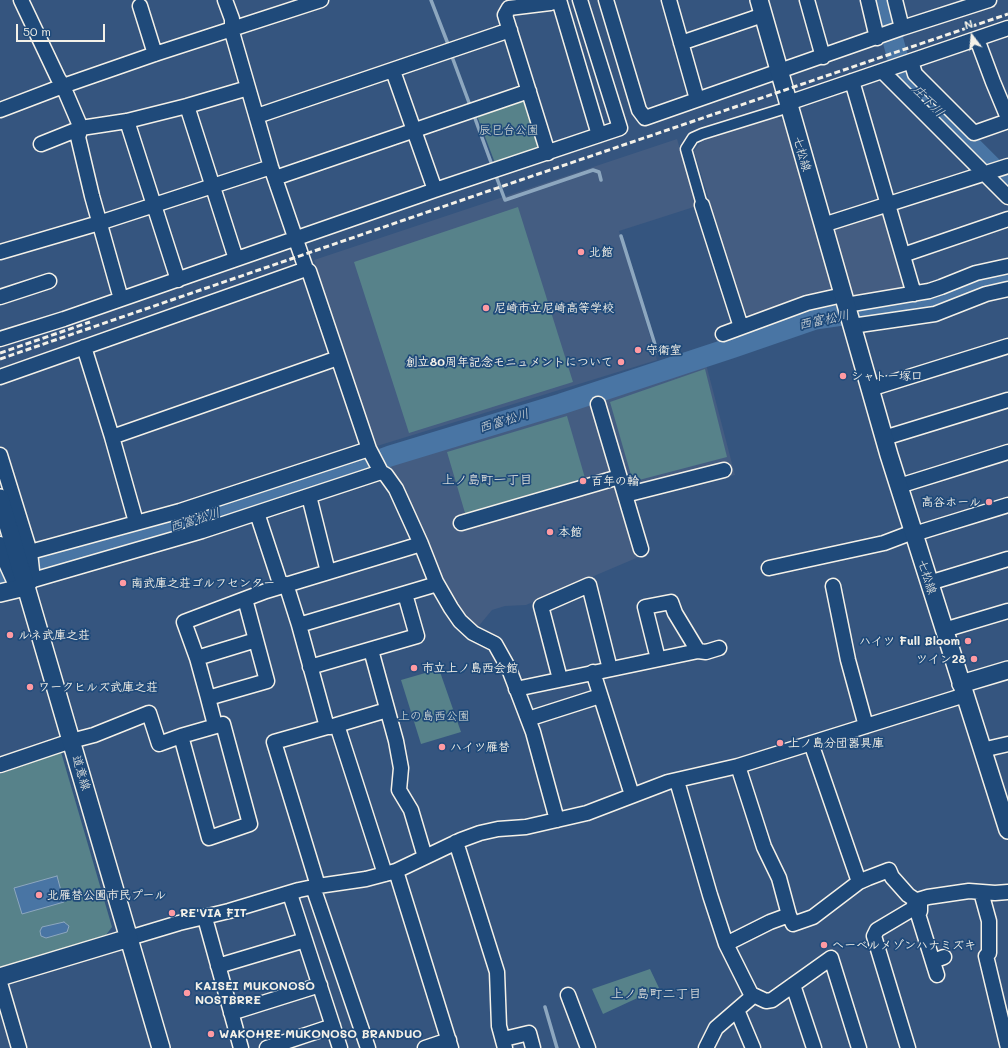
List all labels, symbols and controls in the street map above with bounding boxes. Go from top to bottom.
scale bar [18,16,107,42]
north arrow [952,16,992,56]
text: N [962,16,975,32]
text: 50 m [23,23,51,39]
water label: 庄下川 [909,82,947,120]
park label: 辰巳台公園 [479,123,539,137]
street label: 七松線 [790,135,814,173]
place label: 北館 [589,245,613,259]
marker: 北館 [576,247,586,257]
place label: 尼崎市立尼崎高等学校 [494,301,614,315]
marker: 尼崎市立尼崎高等学校 [481,303,491,313]
water label: 西富松川 [797,307,851,333]
place label: 守衛室 [646,343,682,357]
marker: 守衛室 [633,345,643,355]
place label: 創立80周年記念モニュメントについて [406,355,613,369]
marker: 創立80周年記念モニュメントについて [616,357,626,367]
place label: シャトー塚口 [851,369,923,383]
marker: シャトー塚口 [838,371,848,381]
water label: 西富松川 [477,406,531,436]
district label: 上ノ島町一丁目 [442,472,532,488]
place label: 百年の輪 [591,474,639,488]
marker: 百年の輪 [578,476,588,486]
place label: 高谷ホール [921,495,981,509]
marker: 高谷ホール [984,497,994,507]
water label: 西富松川 [168,505,222,535]
place label: 本館 [558,525,582,539]
marker: 本館 [545,527,555,537]
street label: 七松線 [915,558,939,596]
place label: 南武庫之荘ゴルフセンター [131,576,275,590]
marker: 南武庫之荘ゴルフセンター [118,578,128,588]
place label: ルネ武庫之荘 [18,628,90,642]
marker: ルネ武庫之荘 [5,630,15,640]
place label: ハイツ Full Bloom [859,634,960,648]
marker: ハイツ Full Bloom [963,636,973,646]
place label: ツイン28 [916,652,966,666]
marker: ツイン28 [969,654,979,664]
place label: 市立上ノ島西会館 [422,661,518,675]
marker: 市立上ノ島西会館 [409,663,419,673]
place label: ワークヒルズ武庫之荘 [38,680,158,694]
marker: ワークヒルズ武庫之荘 [25,682,35,692]
park label: 上の島西公園 [398,709,470,723]
place label: 上ノ島分団器具庫 [788,736,884,750]
marker: 上ノ島分団器具庫 [775,738,785,748]
place label: ハイツ雁替 [450,740,510,754]
marker: ハイツ雁替 [437,742,447,752]
street label: 道意線 [69,754,93,792]
place label: 北雁替公園市民プール [47,888,166,902]
marker: 北雁替公園市民プール [34,890,44,900]
place label: RE'VIA FIT [180,906,247,920]
marker: RE'VIA FIT [167,908,177,918]
place label: ヘーベルメゾンハナミズキ [832,938,976,952]
marker: ヘーベルメゾンハナミズキ [819,940,829,950]
place label: KAISEI MUKONOSO NOSTBRRE [195,979,315,1007]
district label: 上ノ島町二丁目 [611,986,701,1002]
marker: KAISEI MUKONOSO NOSTBRRE [182,988,192,998]
place label: WAKOHRE MUKONOSO BRANDUO [219,1027,422,1041]
marker: WAKOHRE MUKONOSO BRANDUO [206,1029,216,1039]

